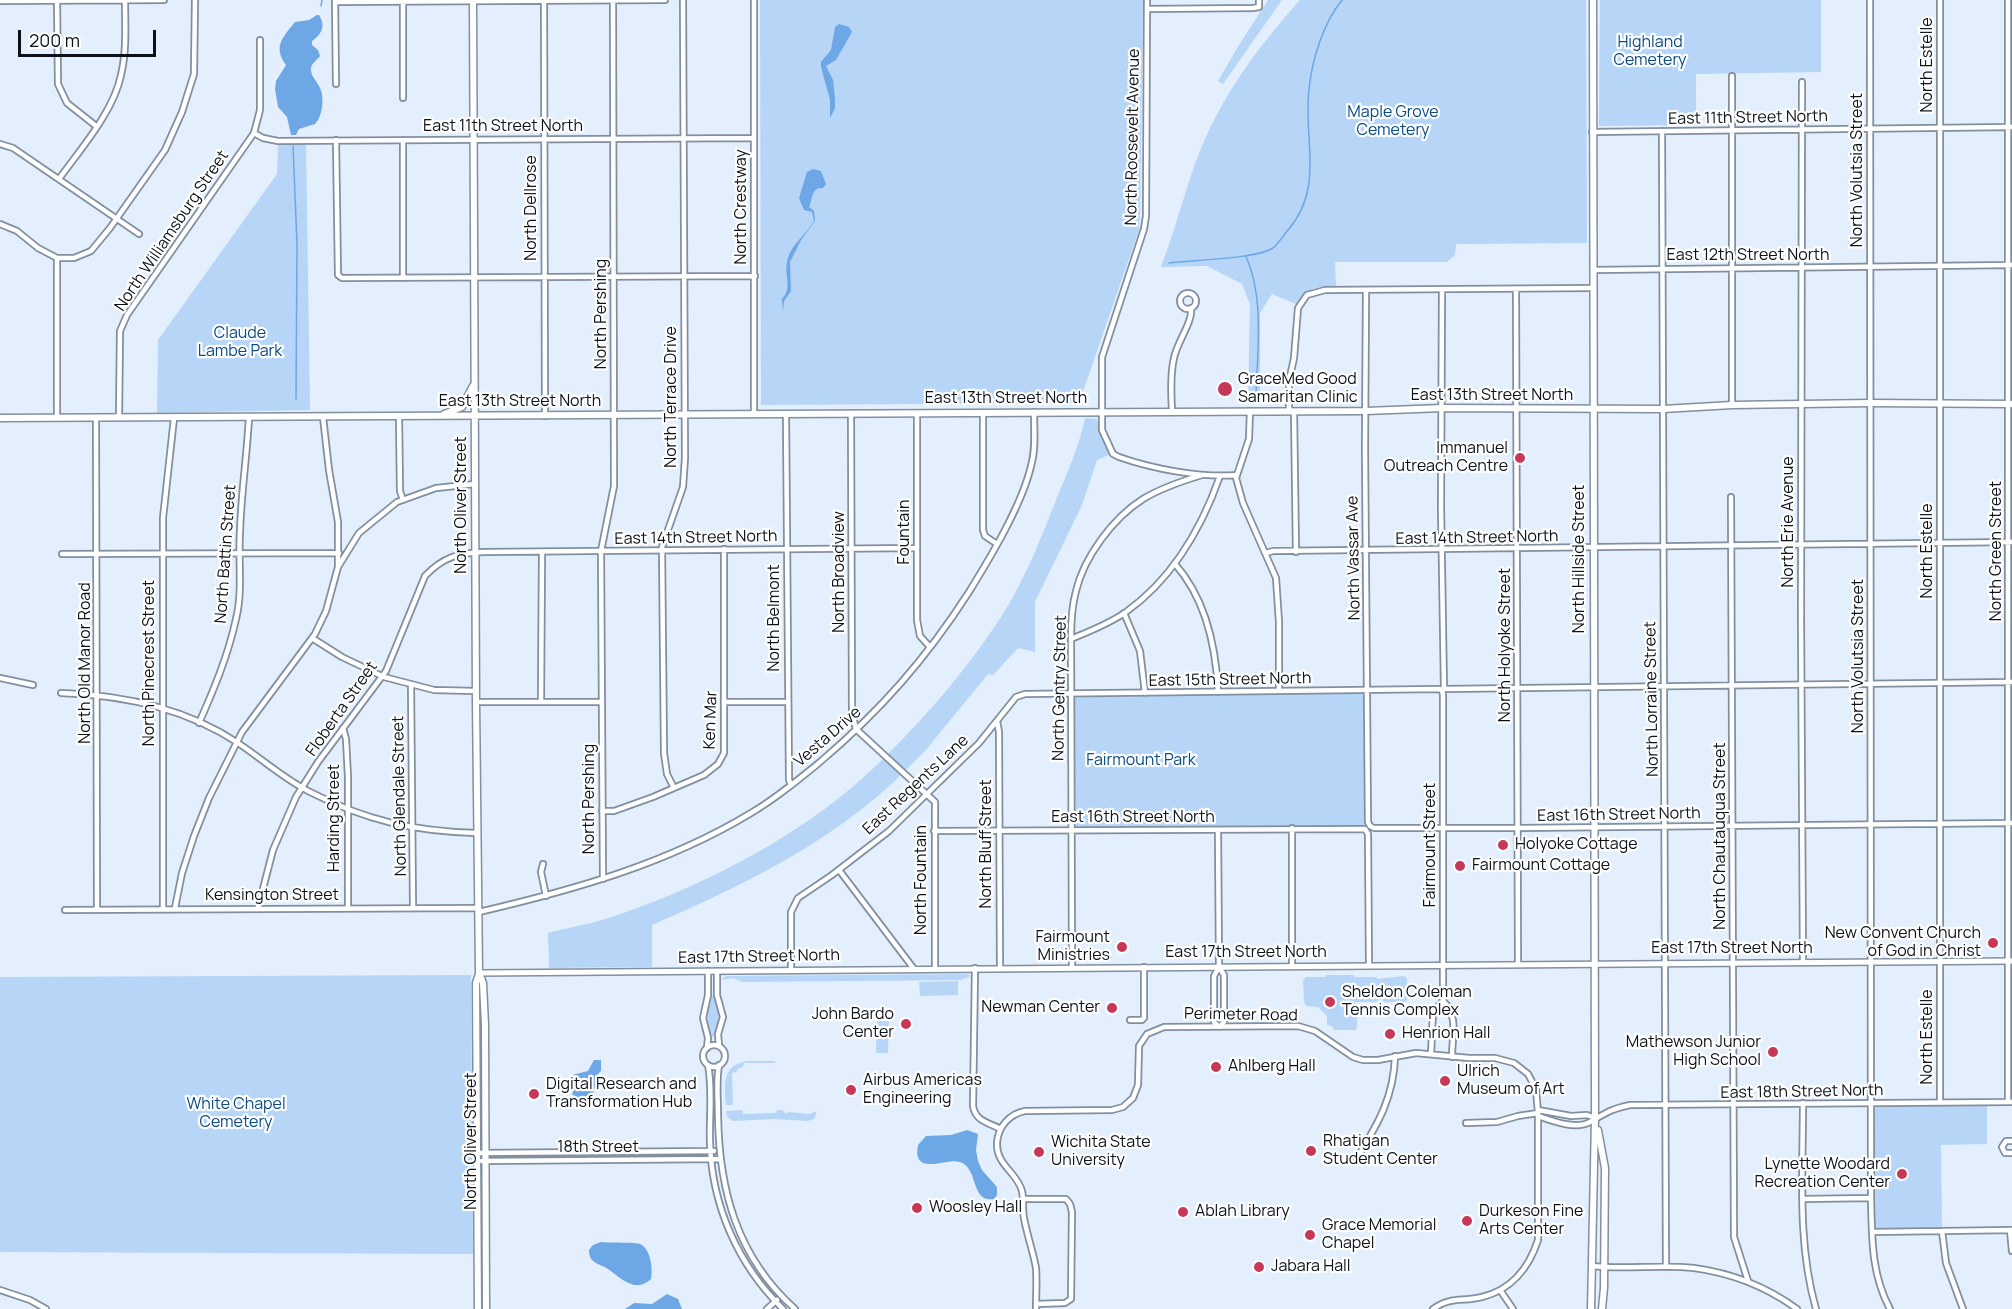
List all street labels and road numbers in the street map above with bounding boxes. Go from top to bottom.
street label: North Estelle [1918,17,1938,113]
street label: North Roosevelt Avenue [1122,48,1144,226]
street label: North Volutsia Street [1848,93,1868,247]
street label: East 11th Street North [1668,107,1828,129]
street label: East 11th Street North [423,117,583,137]
street label: North Williamsburg Street [111,147,233,315]
street label: North Crestway [732,149,752,265]
street label: North Dellrose [522,155,542,261]
street label: East 12th Street North [1667,246,1829,266]
street label: North Pershing [592,259,612,369]
street label: North Terrace Drive [662,326,682,468]
street label: East 13th Street North [1411,386,1573,406]
street label: East 13th Street North [925,389,1087,409]
street label: East 13th Street North [439,392,601,412]
street label: North Oliver Street [452,436,472,574]
street label: North Erie Avenue [1779,456,1799,588]
street label: North Green Street [1987,481,2007,621]
street label: North Battin Street [212,484,240,624]
street label: North Hillside Street [1570,485,1590,633]
street label: North Vassar Ave [1343,496,1365,620]
street label: Fountain [895,500,915,564]
street label: North Estelle [1918,503,1938,599]
street label: North Broadview [830,511,850,633]
street label: East 14th Street North [614,527,778,549]
street label: East 14th Street North [1395,527,1559,549]
street label: North Belmont [765,564,785,672]
street label: North Holyoke Street [1496,568,1516,722]
street label: North Volutsia Street [1849,579,1869,733]
street label: North Pinecrest Street [140,580,160,746]
street label: North Old Manor Road [76,582,96,744]
street label: North Gentry Street [1049,615,1071,761]
street label: North Lorraine Street [1641,621,1663,777]
street label: Floberta Street [302,658,382,760]
street label: East 15th Street North [1148,669,1312,691]
street label: Ken Mar [700,690,722,750]
street label: Vesta Drive [791,703,865,771]
street label: North Glendale Street [389,716,411,876]
street label: East Regents Lane [859,731,973,839]
street label: North Chautauqua Street [1711,742,1731,930]
street label: North Pershing [580,744,600,854]
street label: Harding Street [325,764,345,872]
street label: North Bluff Street [977,779,997,909]
street label: Fairmount Street [1421,783,1441,907]
street label: East 16th Street North [1537,804,1701,826]
street label: East 16th Street North [1051,808,1215,828]
street label: North Fountain [912,825,932,935]
street label: Kensington Street [205,886,339,906]
street label: East 17th Street North [1651,939,1813,959]
street label: East 17th Street North [1165,943,1327,963]
street label: East 17th Street North [678,946,840,968]
street label: North Estelle [1918,989,1938,1085]
street label: Perimeter Road [1184,1004,1298,1026]
street label: North Oliver Street [462,1072,482,1210]
street label: East 18th Street North [1720,1081,1884,1103]
street label: 18th Street [557,1138,639,1158]

